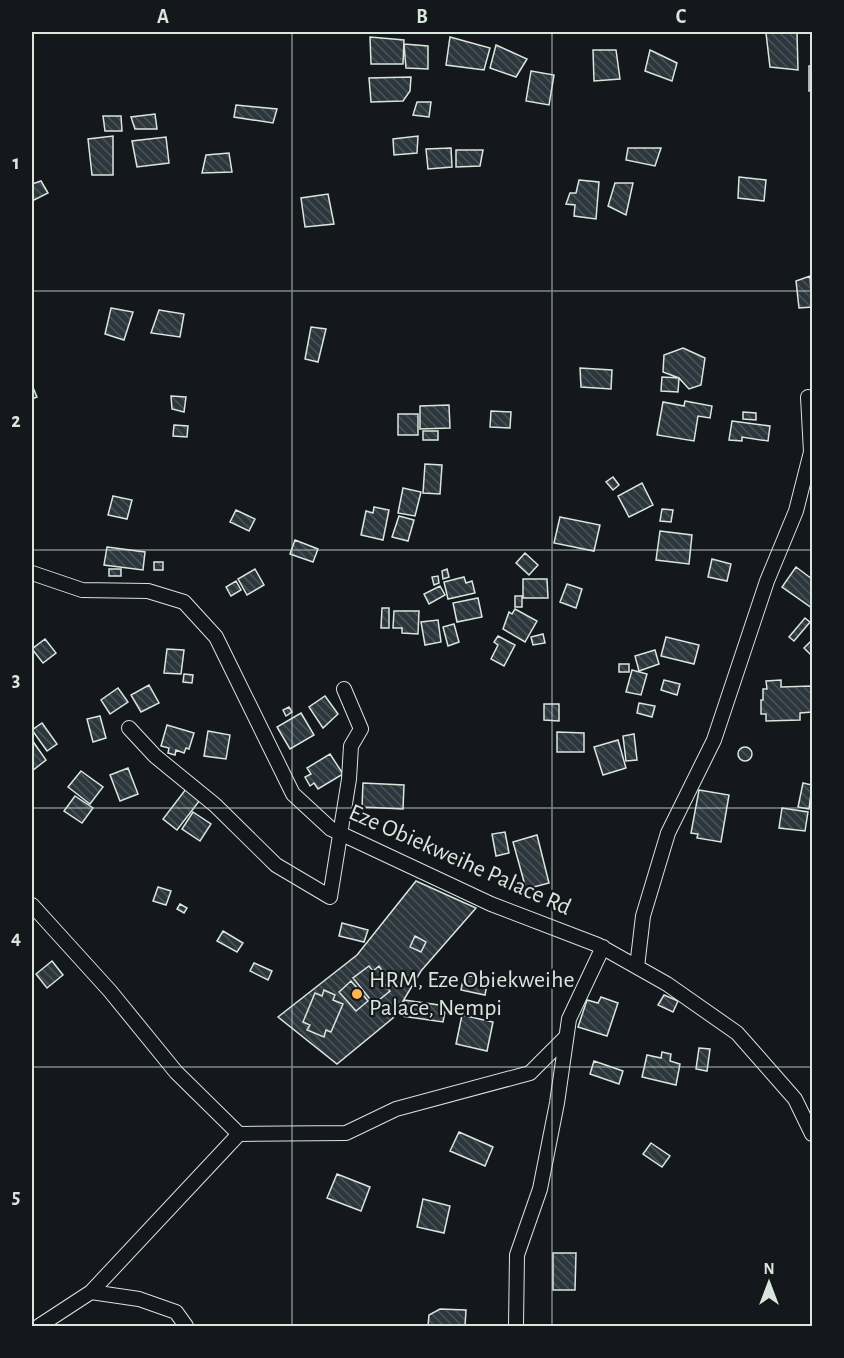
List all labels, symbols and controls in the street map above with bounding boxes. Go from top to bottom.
text: A [157,7,169,27]
text: B [416,7,428,27]
text: C [676,7,687,27]
text: 1 [12,153,20,173]
text: 2 [11,411,21,431]
text: 3 [12,670,20,690]
street label: Eze Obiekweihe Palace Rd [345,800,575,920]
text: 4 [11,928,21,948]
place label: HRM, Eze Obiekweihe Palace, Nempi [369,968,574,1020]
marker: HRM, Eze Obiekweihe Palace, Nempi [350,987,364,1001]
text: 5 [12,1187,20,1207]
north arrow [739,1253,799,1313]
text: N [763,1261,775,1277]

